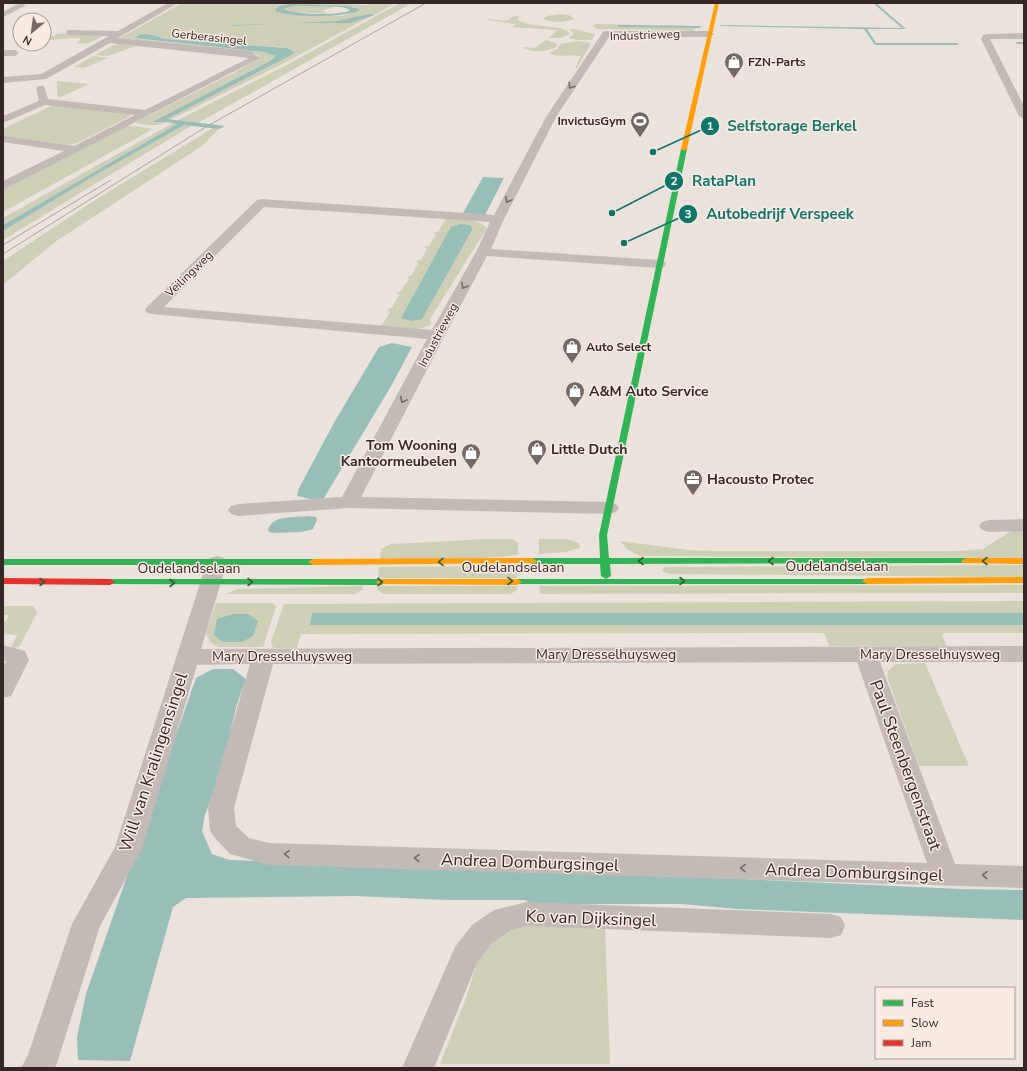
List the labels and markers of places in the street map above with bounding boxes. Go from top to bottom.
shop icon: FZN-Parts [723,51,745,79]
place label: FZN-Parts [748,54,806,70]
sports icon: InvictusGym [629,110,651,138]
callout: Selfstorage Berkel [700,112,865,139]
place label: InvictusGym [558,113,626,129]
callout: RataPlan [664,167,764,194]
callout: Autobedrijf Verspeek [678,200,862,227]
shop icon: Auto Select [561,336,583,364]
place label: Auto Select [586,339,652,355]
shop icon: A&M Auto Service [564,380,586,408]
place label: A&M Auto Service [589,382,709,401]
place label: Tom Wooning Kantoormeubelen [341,436,457,471]
shop icon: Little Dutch [526,438,548,466]
place label: Little Dutch [551,440,627,459]
shop icon: Tom Wooning Kantoormeubelen [460,442,482,470]
office icon: Hacousto Protec [682,468,704,496]
place label: Hacousto Protec [707,470,814,489]

